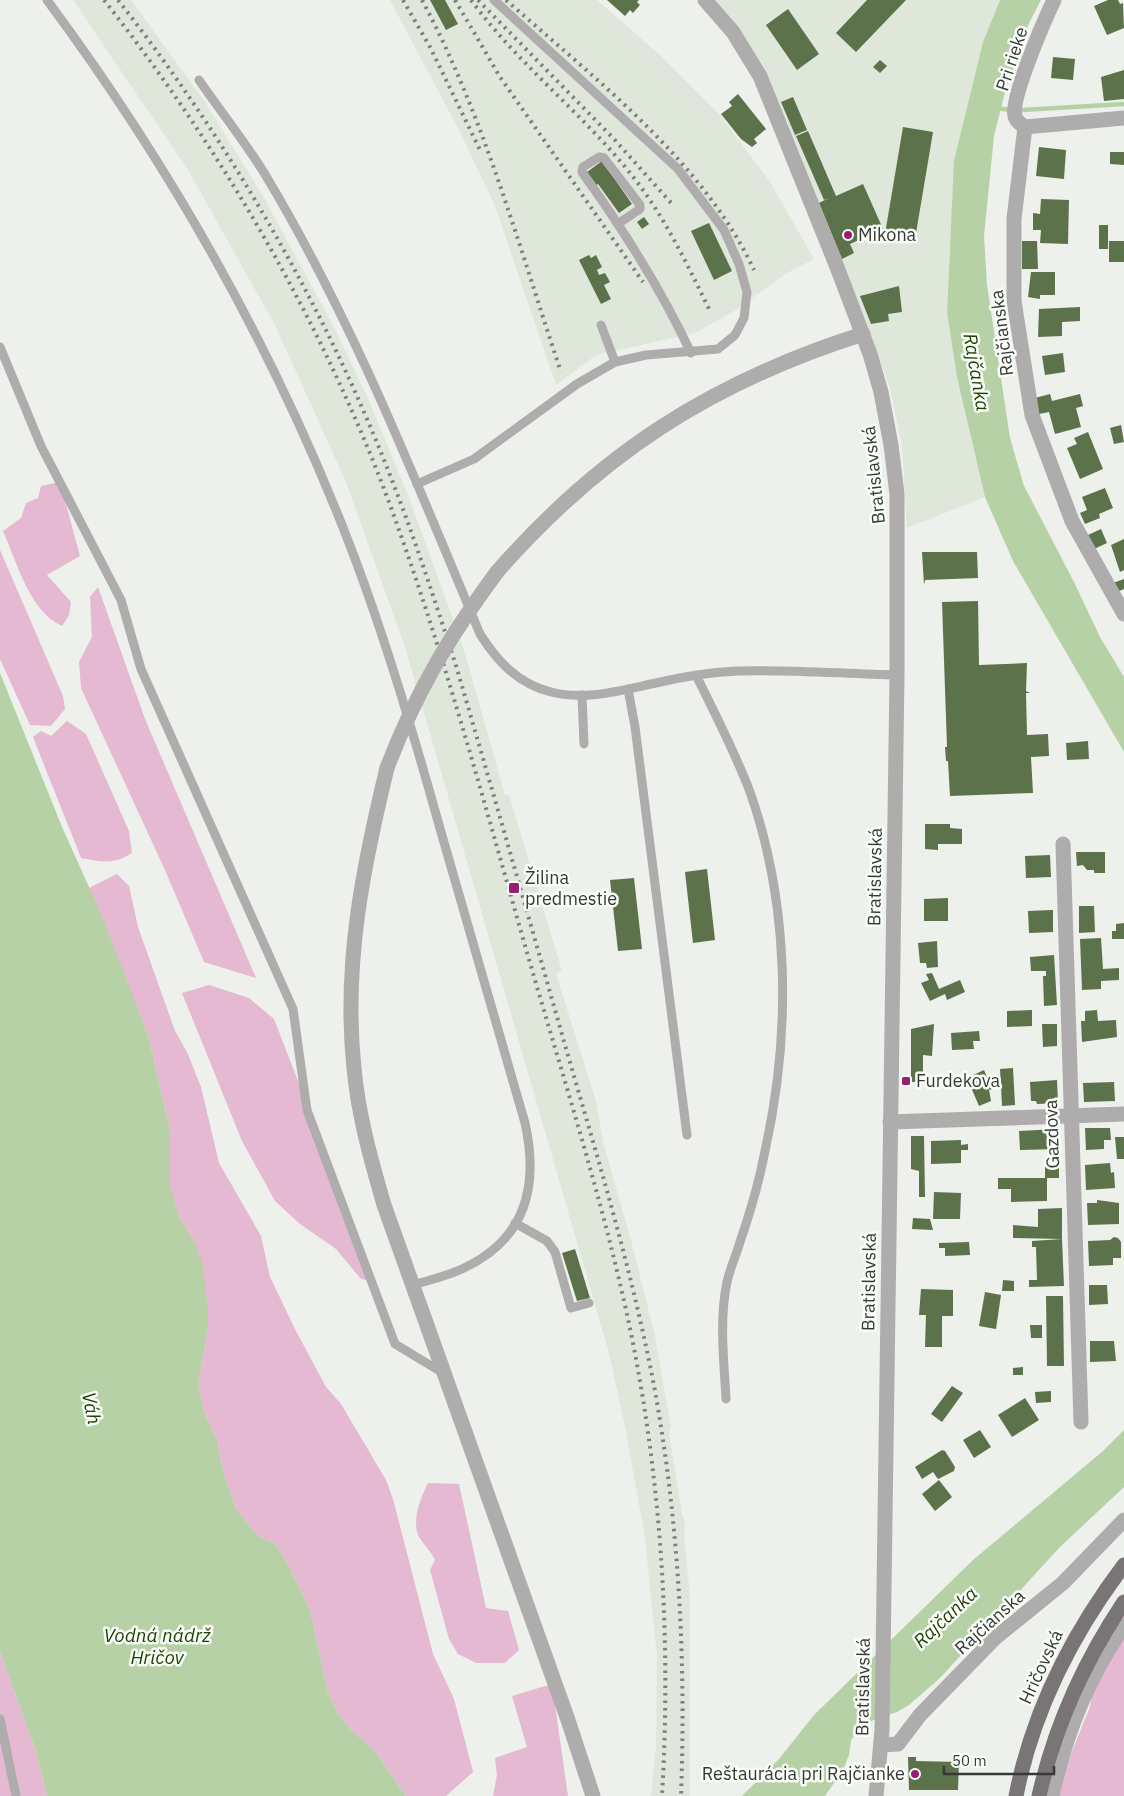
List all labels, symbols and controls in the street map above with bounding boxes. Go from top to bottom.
street label: Pri rieke [990,24,1033,94]
place label: Mikona [858,223,917,246]
marker: Mikona [842,229,854,241]
street label: Rajčianska [985,288,1018,377]
water label: Rajčanka [958,331,996,413]
street label: Bratislavská [857,424,890,525]
street label: Bratislavská [862,827,887,926]
place label: Žilina predmestie [525,866,617,910]
marker: Žilina predmestie [507,881,521,895]
place label: Furdekova [916,1069,1000,1092]
marker: Furdekova [900,1075,912,1087]
street label: Gazdova [1039,1099,1064,1169]
street label: Bratislavská [856,1232,881,1331]
water label: Váh [77,1390,107,1426]
water label: Rajčanka [908,1581,982,1653]
street label: Rajčianska [950,1584,1030,1659]
water label: Vodná nádrž Hričov [104,1623,212,1669]
street label: Hričovská [1013,1626,1068,1708]
street label: Bratislavská [850,1637,875,1736]
scale bar [944,1744,1054,1776]
text: 50 m [952,1751,987,1770]
place label: Reštaurácia pri Rajčianke [702,1762,905,1785]
marker: Reštaurácia pri Rajčianke [909,1768,921,1780]

